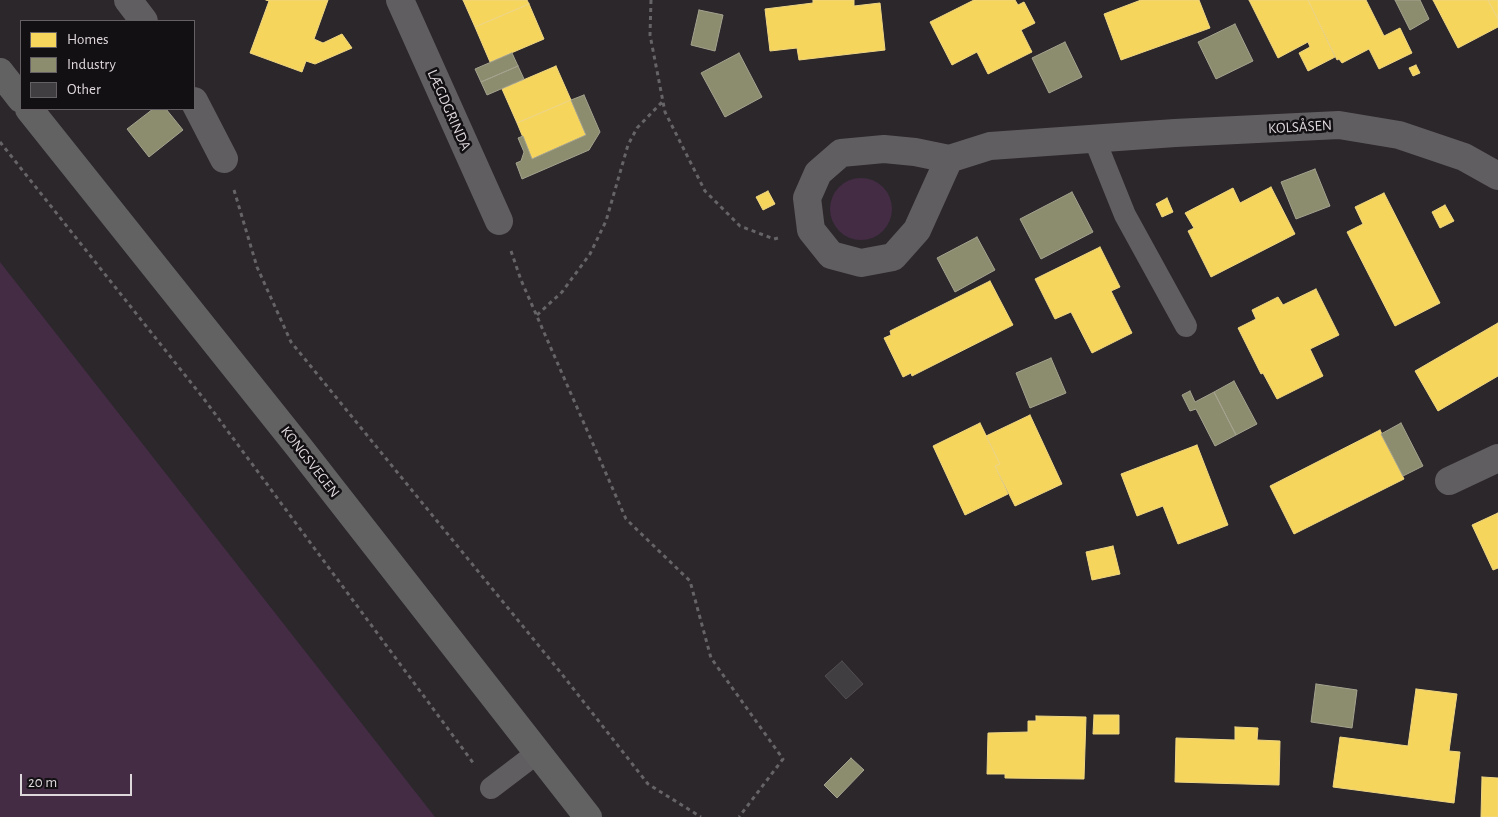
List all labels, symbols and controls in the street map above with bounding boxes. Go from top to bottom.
legend [20,20,195,110]
text: Homes [67,32,109,47]
text: Industry [67,57,116,72]
street label: LÆGDGRINDA [423,67,475,153]
text: Other [67,82,101,97]
street label: KOLSÅSEN [1268,116,1332,138]
street label: KONGSVEGEN [277,423,343,501]
scale bar [22,764,135,796]
text: 20 m [28,775,57,790]

